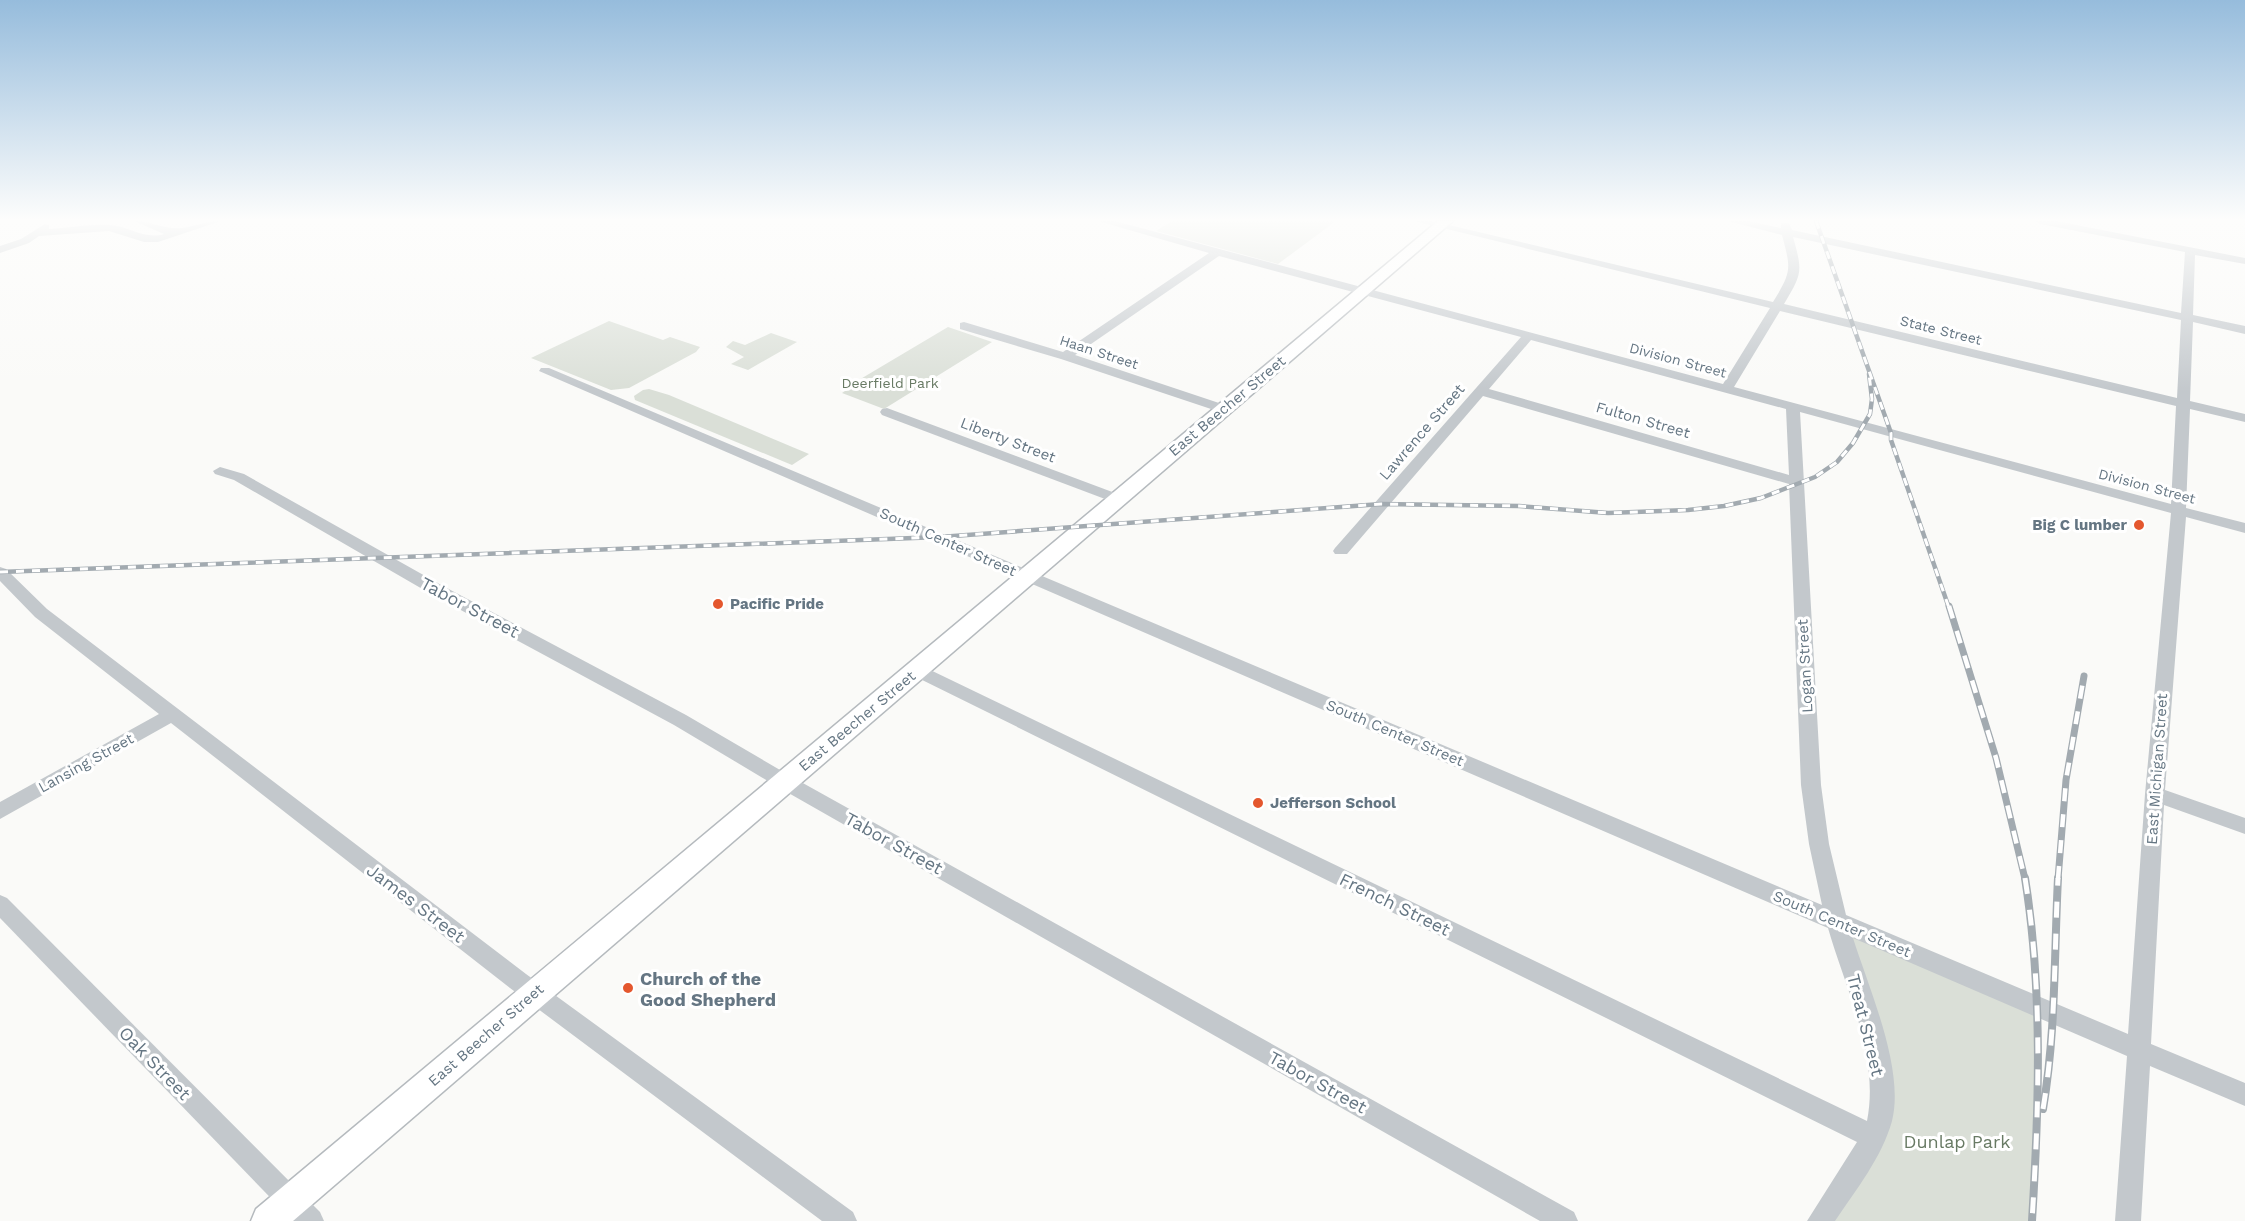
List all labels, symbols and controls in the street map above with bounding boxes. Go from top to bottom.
street label: State Street [1899,312,1983,348]
street label: Haan Street [1058,332,1140,372]
street label: Division Street [1628,339,1728,381]
street label: East Beecher Street [1165,351,1290,460]
park label: Deerfield Park [841,375,939,391]
street label: Lawrence Street [1376,380,1469,484]
street label: Fulton Street [1594,398,1693,442]
street label: Liberty Street [958,414,1059,467]
street label: Division Street [2097,465,2197,507]
street label: South Center Street [877,504,1020,581]
place label: Big C lumber [2032,516,2128,534]
marker: Big C lumber [2132,518,2146,532]
street label: Tabor Street [417,572,523,642]
place label: Pacific Pride [730,595,824,613]
marker: Pacific Pride [711,597,725,611]
street label: Logan Street [1794,618,1816,713]
street label: East Beecher Street [795,666,920,775]
street label: East Michigan Street [2143,692,2171,845]
street label: South Center Street [1324,696,1467,770]
street label: Lansing Street [35,729,137,797]
place label: Jefferson School [1270,794,1396,812]
marker: Jefferson School [1251,796,1265,810]
street label: Tabor Street [841,807,947,879]
street label: James Street [363,859,470,947]
street label: French Street [1336,868,1454,940]
street label: South Center Street [1771,887,1914,961]
place label: Church of the Good Shepherd [640,968,776,1010]
street label: Treat Street [1843,972,1889,1079]
street label: East Beecher Street [425,980,548,1090]
marker: Church of the Good Shepherd [621,981,635,995]
street label: Oak Street [115,1022,195,1104]
street label: Tabor Street [1265,1046,1371,1118]
park label: Dunlap Park [1903,1131,2011,1152]

